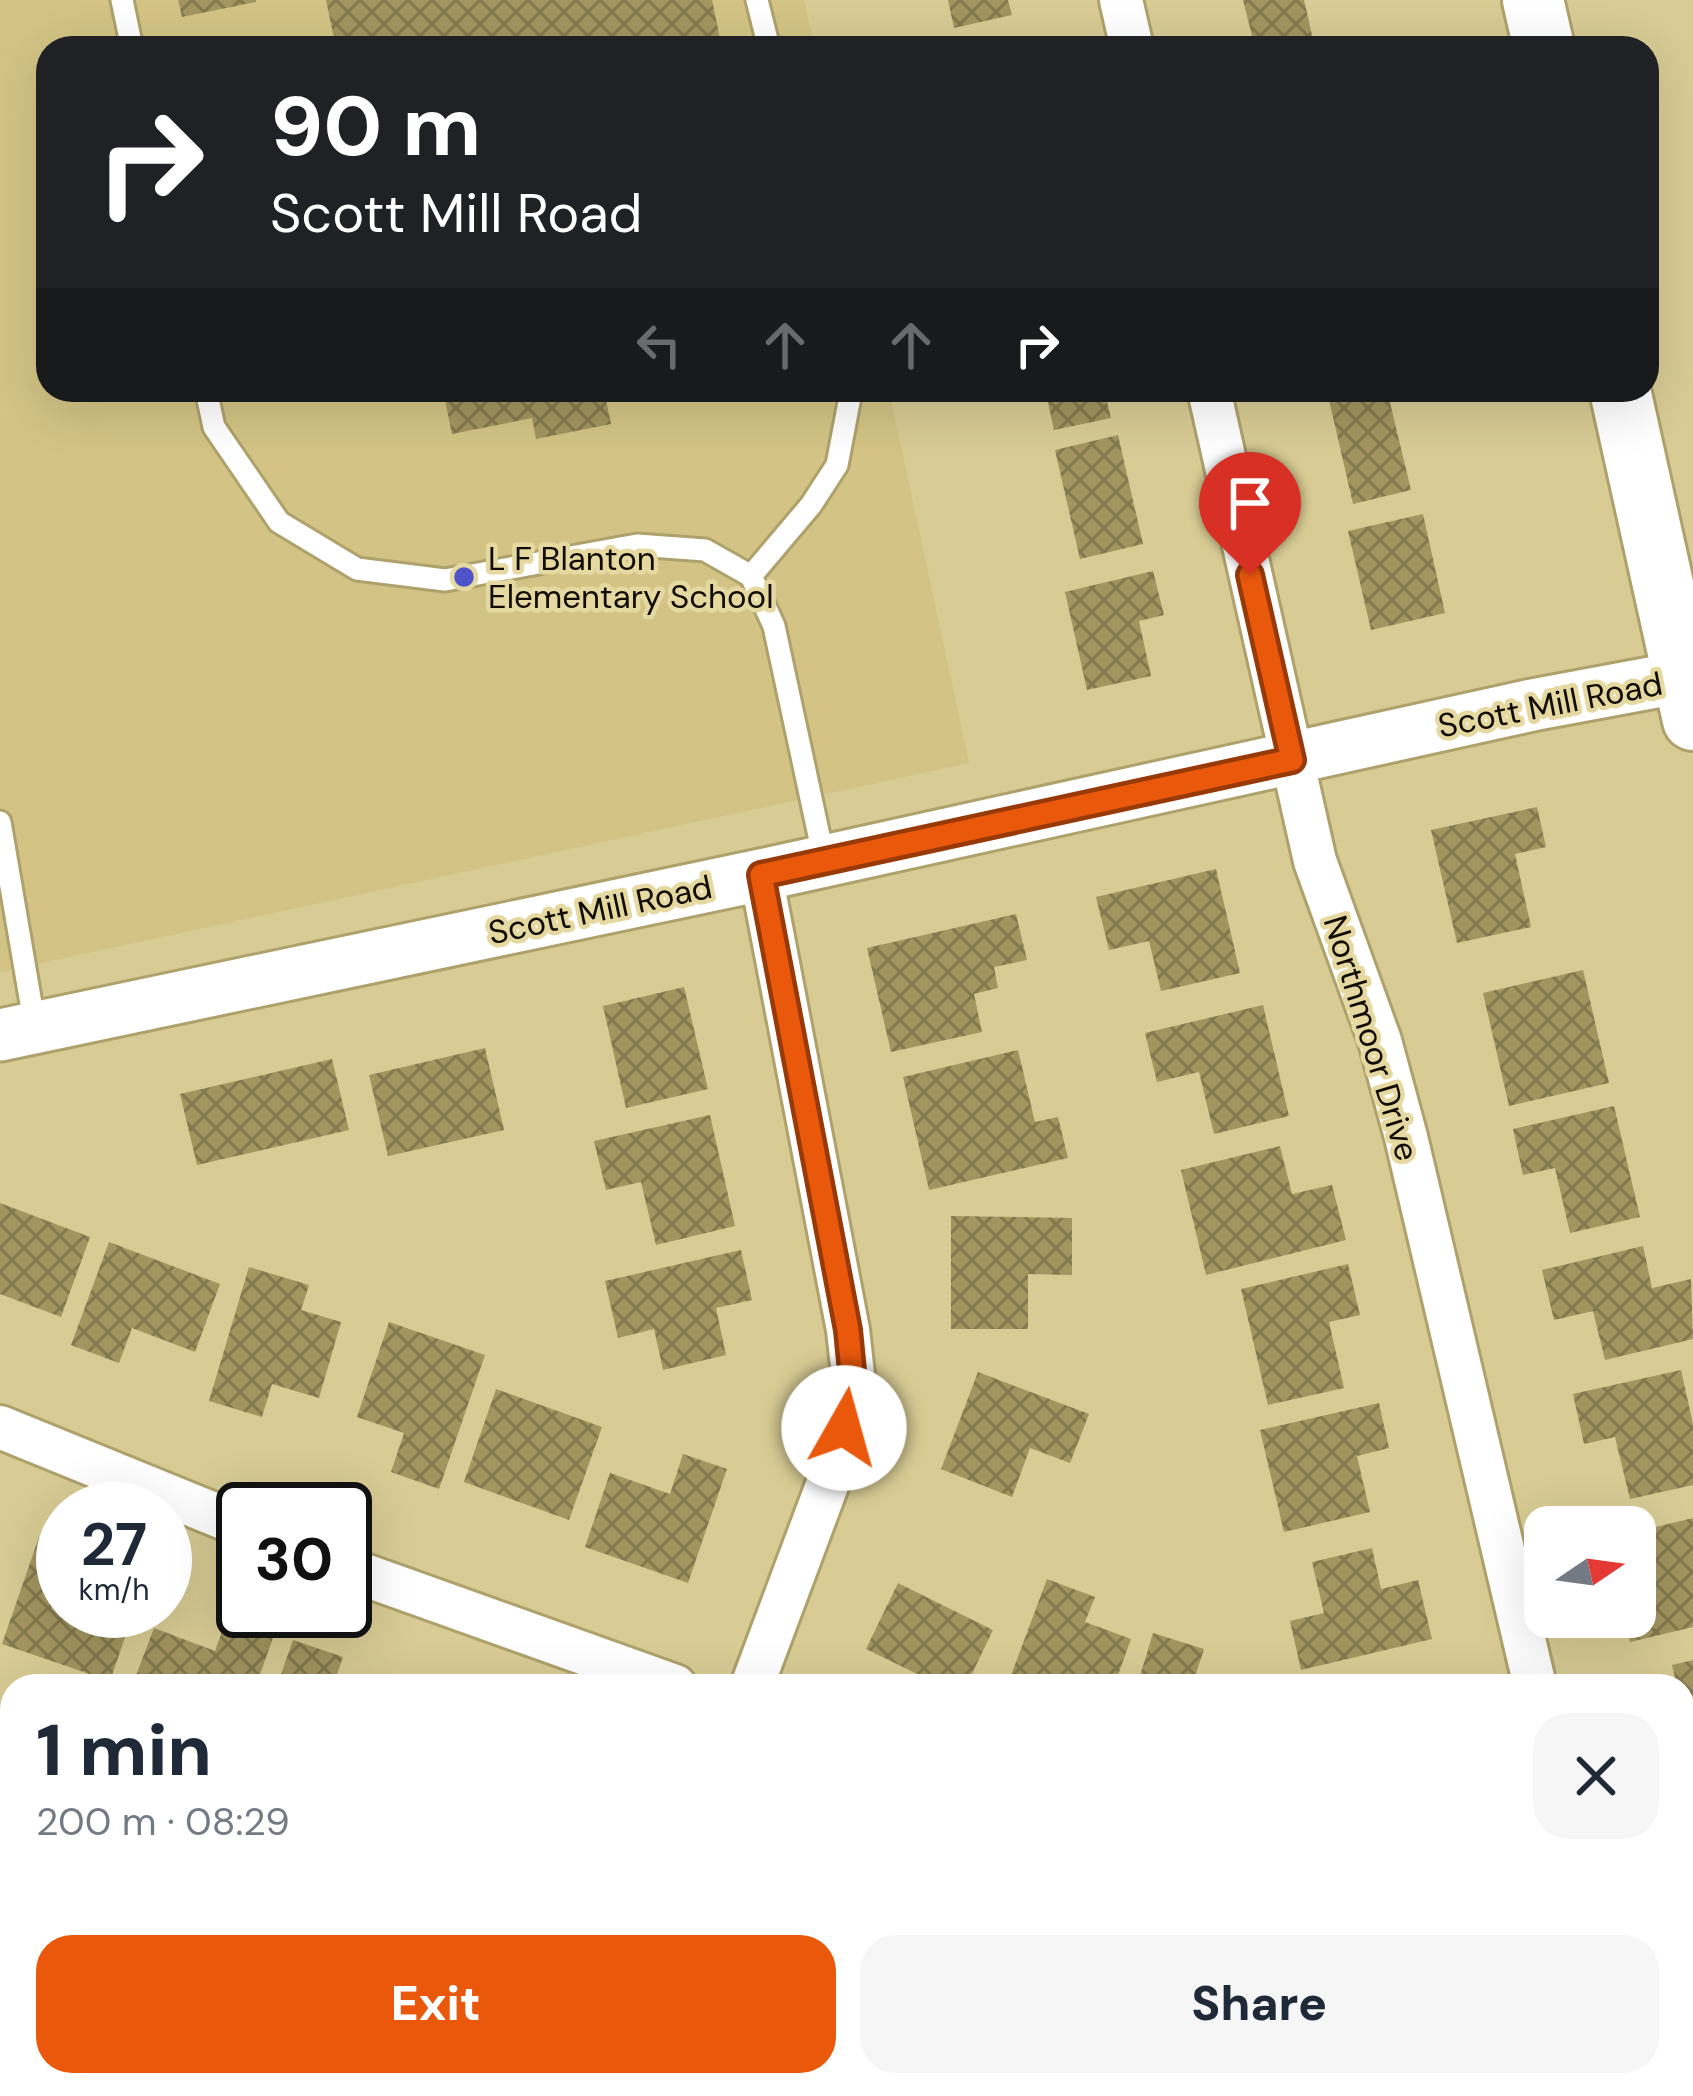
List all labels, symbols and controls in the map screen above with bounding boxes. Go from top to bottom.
text: 90 m [270,72,481,181]
icon: right [72,84,228,240]
text: Scott Mill Road [270,178,642,249]
icon: left [626,312,692,378]
icon: ahead [752,312,818,378]
icon: ahead [878,312,944,378]
icon: right [1004,312,1070,378]
pin [1199,452,1301,575]
icon: arrive [1217,470,1283,536]
place label: L F Blanton Elementary School [488,537,774,618]
marker: L F Blanton Elementary School [451,564,477,590]
street label: Scott Mill Road [1434,662,1666,747]
street label: Scott Mill Road [484,865,716,954]
street label: Northmoor Drive [1314,910,1429,1166]
position arrow [781,1365,907,1491]
speed limit sign: 30 [216,1482,372,1638]
text: 27 [81,1505,147,1584]
north arrow [1524,1506,1656,1638]
map controls [1524,1506,1656,1638]
text: km/h [79,1570,149,1609]
text: 1 min [36,1704,212,1797]
button: close [1533,1713,1659,1839]
text: 200 m · 08:29 [36,1796,290,1847]
button: Exit [36,1935,836,2073]
button: Share [860,1935,1659,2073]

